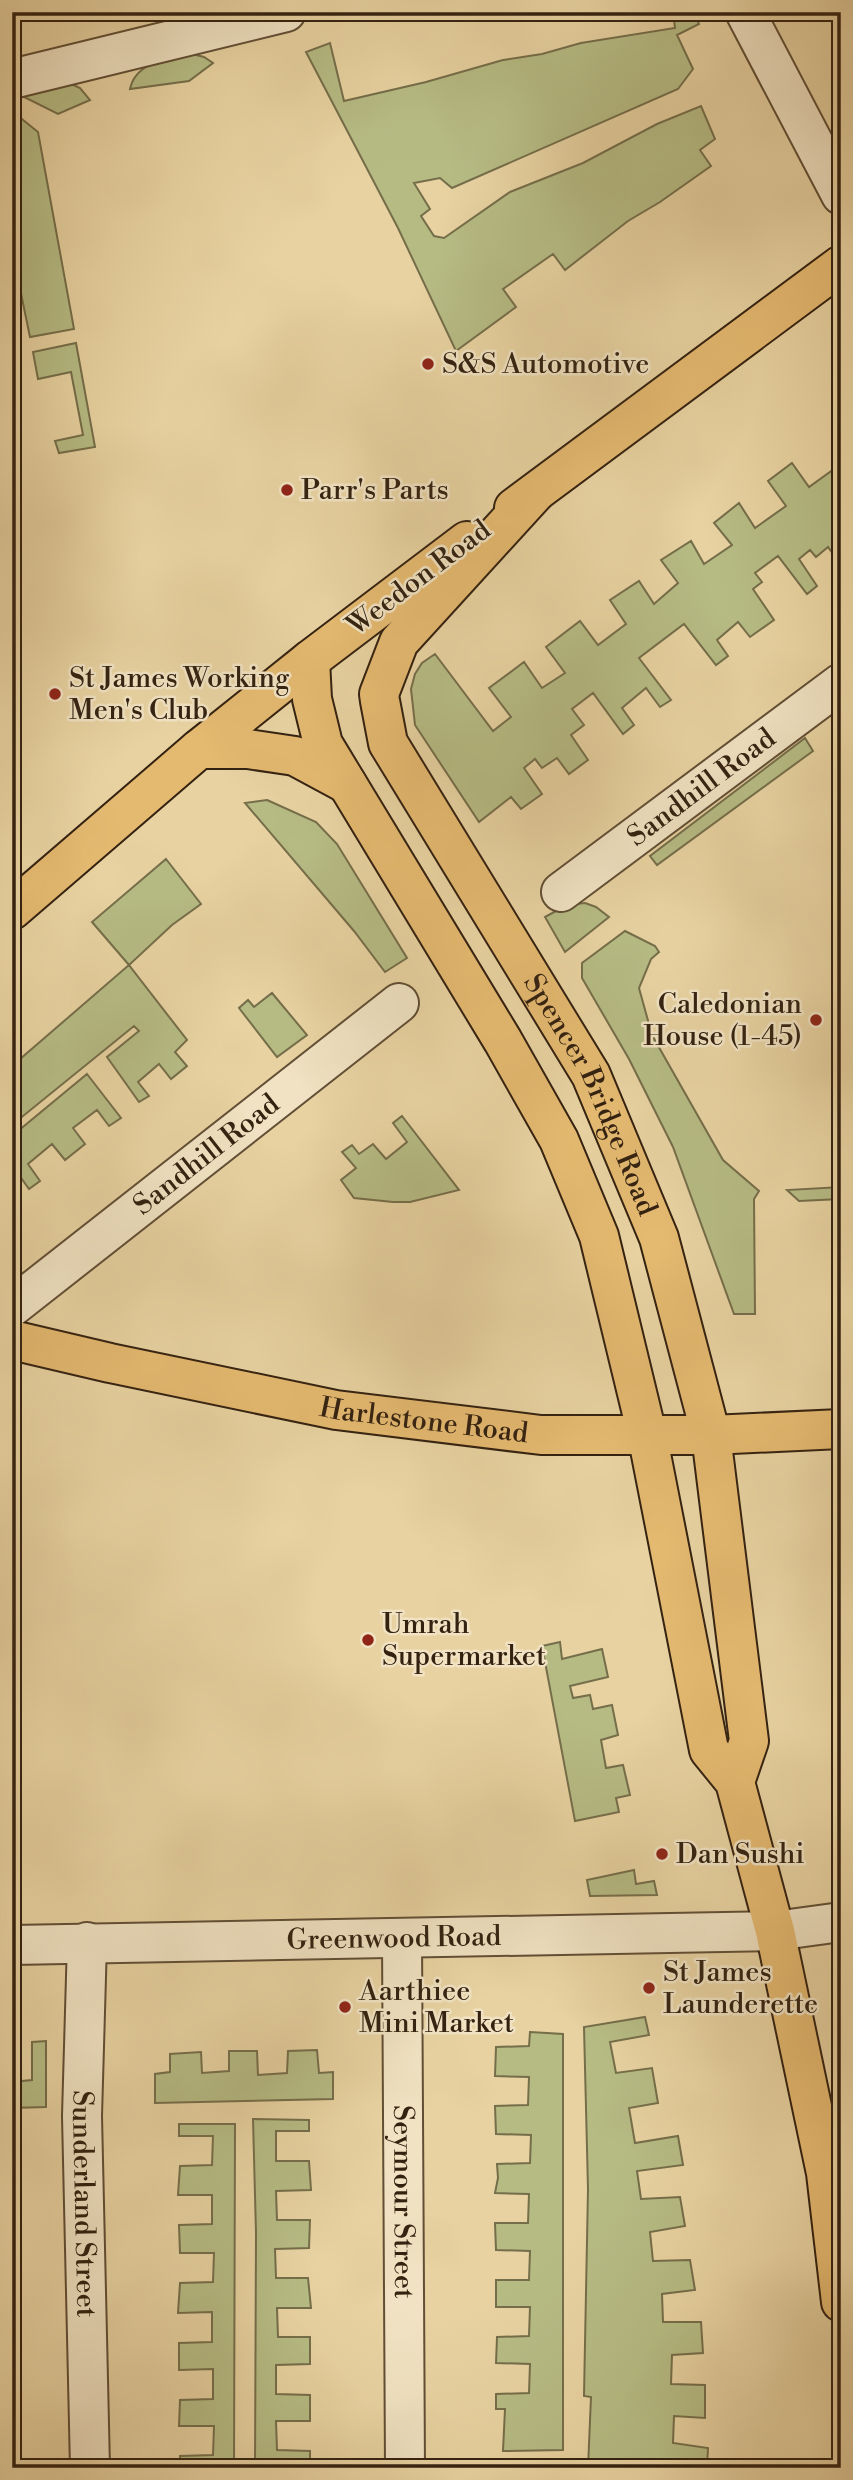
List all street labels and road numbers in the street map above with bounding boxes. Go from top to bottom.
street label: Weedon Road [339,513,498,644]
street label: Sandhill Road [620,721,782,854]
street label: Spencer Bridge Road [516,967,665,1221]
street label: Sandhill Road [126,1086,286,1223]
street label: Harlestone Road [316,1389,530,1451]
street label: Greenwood Road [286,1919,502,1957]
street label: Sunderland Street [64,2090,104,2318]
street label: Seymour Street [385,2105,422,2299]

